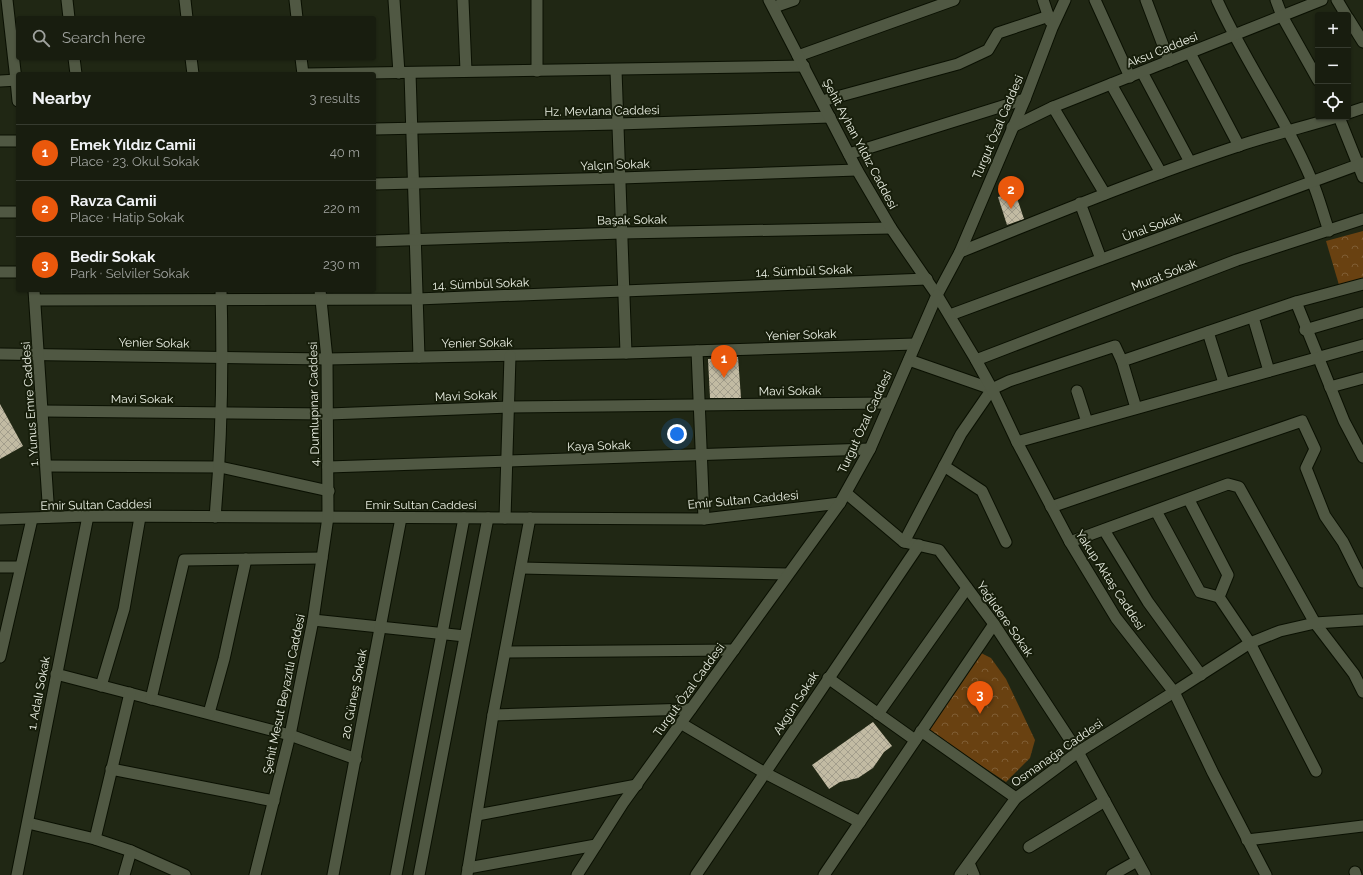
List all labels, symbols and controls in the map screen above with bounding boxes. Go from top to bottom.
map controls [1315,12,1351,120]
button: + [1315,12,1351,48]
search box [16,16,376,60]
icon: search [30,27,52,49]
text: Search here [62,29,145,47]
street label: Aksu Caddesi [1124,29,1200,71]
button: − [1315,48,1351,84]
street label: Turgut Özal Caddesi [970,73,1026,181]
street label: Şehit Ayhan Yıldız Caddesi [820,77,900,211]
button: locate [1315,84,1351,120]
text: Nearby [32,88,91,108]
text: 3 results [310,91,360,106]
street label: Hz. Mevlana Caddesi [544,103,660,119]
text: Emek Yıldız Camii [70,136,196,154]
text: 1 [42,145,48,160]
text: 40 m [330,145,360,160]
text: Place · 23. Okul Sokak [70,154,199,169]
street label: Yalçın Sokak [580,157,651,173]
pin: 2 [998,176,1024,209]
text: Ravza Camii [70,192,157,210]
text: 2 [41,201,49,216]
text: 220 m [323,201,360,216]
text: Place · Hatip Sokak [70,210,184,225]
street label: Ünal Sokak [1120,210,1184,244]
street label: Başak Sokak [597,212,668,228]
text: Bedir Sokak [70,248,155,266]
street label: Murat Sokak [1129,256,1199,294]
text: 3 [41,257,49,272]
text: 230 m [323,257,360,272]
street label: 14. Sümbül Sokak [755,262,853,280]
text: Park · Selviler Sokak [70,266,189,281]
street label: 14. Sümbül Sokak [432,275,530,293]
street label: Yenier Sokak [765,327,837,343]
street label: Yenier Sokak [118,335,190,351]
street label: Yenier Sokak [441,335,513,351]
street label: 1. Yunus Emre Caddesi [19,341,41,467]
street label: 4. Dumlupınar Caddesi [306,342,322,466]
pin: 1 [711,345,737,378]
street label: Turgut Özal Caddesi [835,368,895,476]
street label: Mavi Sokak [759,383,822,399]
street label: Mavi Sokak [435,388,498,404]
street label: Mavi Sokak [111,392,174,406]
your location [667,424,687,444]
street label: Kaya Sokak [567,438,632,454]
street label: Emir Sultan Caddesi [687,488,799,512]
street label: Emir Sultan Caddesi [40,497,152,513]
street label: Emir Sultan Caddesi [365,498,477,512]
street label: Yakup Aktaş Caddesi [1073,528,1147,632]
street label: Yağlıdere Sokak [974,579,1037,660]
street label: Şehit Mesut Beyazıtlı Caddesi [260,613,308,775]
street label: Turgut Özal Caddesi [651,641,727,739]
street label: 20. Güneş Sokak [338,647,370,740]
street label: 1. Adalı Sokak [25,654,53,731]
street label: Akgün Sokak [770,668,822,737]
pin: 3 [967,681,993,714]
street label: Osmanağa Caddesi [1009,716,1105,790]

